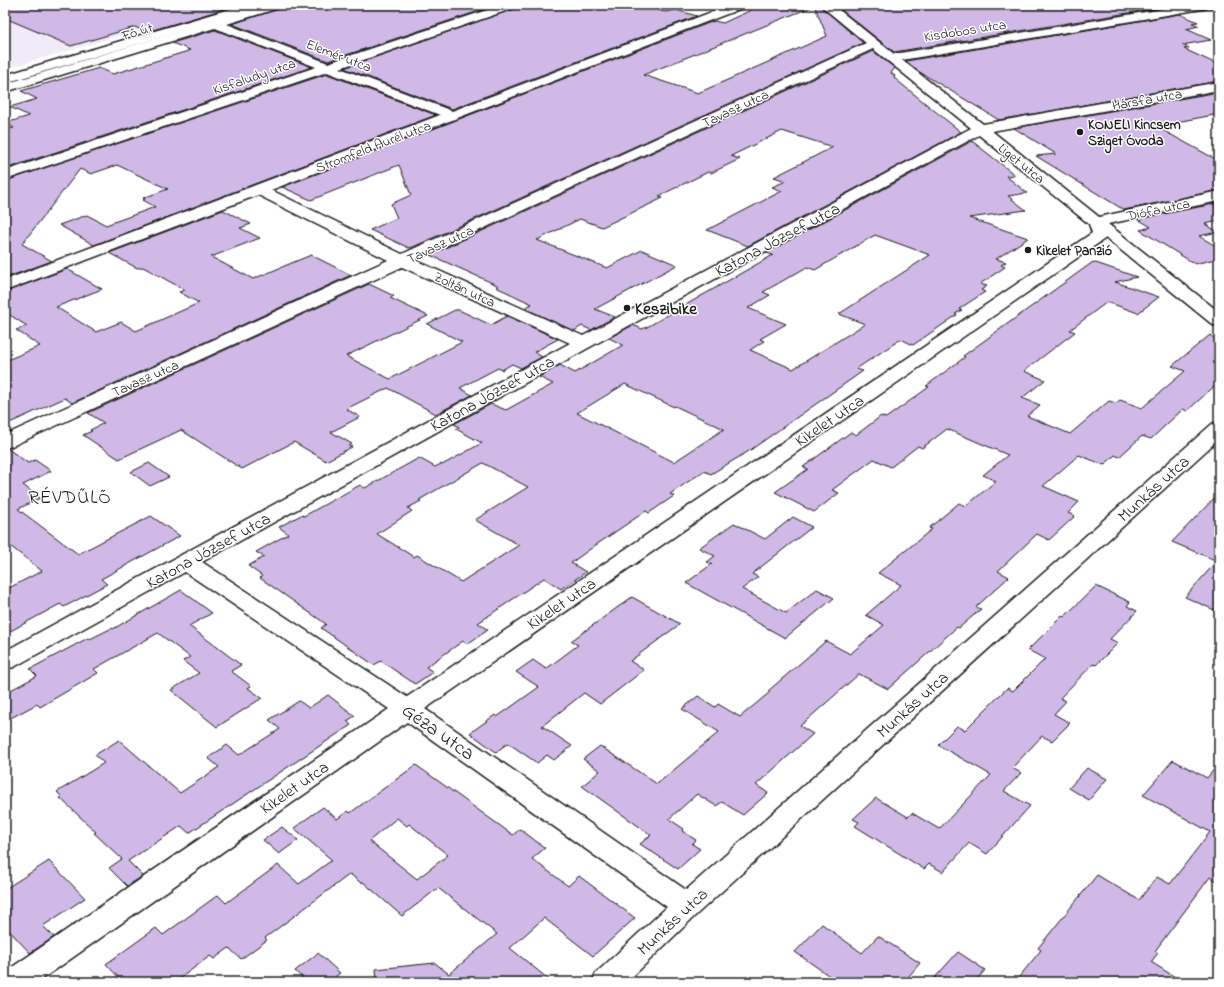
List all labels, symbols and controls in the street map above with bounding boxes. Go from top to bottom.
street label: Kisdobos utca [923,15,1008,48]
street label: Fő út [118,18,156,47]
street label: Elemér utca [303,34,374,78]
street label: Kisfaludy utca [210,53,299,102]
street label: Hársfa utca [1111,84,1184,117]
street label: Tavasz utca [699,85,772,134]
place label: KONELI Kincsem Sziget Óvoda [1088,115,1181,154]
street label: Stromfeld Aurél utca [313,116,434,179]
marker: KONELI Kincsem Sziget Óvoda [1075,127,1085,137]
street label: Liget utca [992,139,1049,190]
street label: Diófa utca [1124,194,1192,228]
street label: Katona József utca [711,197,845,284]
street label: Tavasz utca [404,221,477,270]
place label: Kikelet Panzió [1036,241,1112,262]
marker: Kikelet Panzió [1023,245,1033,255]
street label: Zoltán utca [430,267,499,314]
place label: Keszibike [635,297,698,322]
marker: Keszibike [622,303,632,313]
street label: Katona József utca [426,350,559,439]
street label: Tavasz utca [109,355,183,404]
street label: Kikelet utca [790,389,870,454]
street label: Munkás utca [1112,450,1196,528]
district label: RÉVDŰLŐ [28,485,112,512]
street label: Katona József utca [142,507,275,596]
street label: Kikelet utca [522,572,602,637]
street label: Munkás utca [871,666,955,744]
street label: Géza utca [395,697,480,769]
street label: Kikelet utca [255,755,334,821]
street label: Munkás utca [632,882,714,962]

